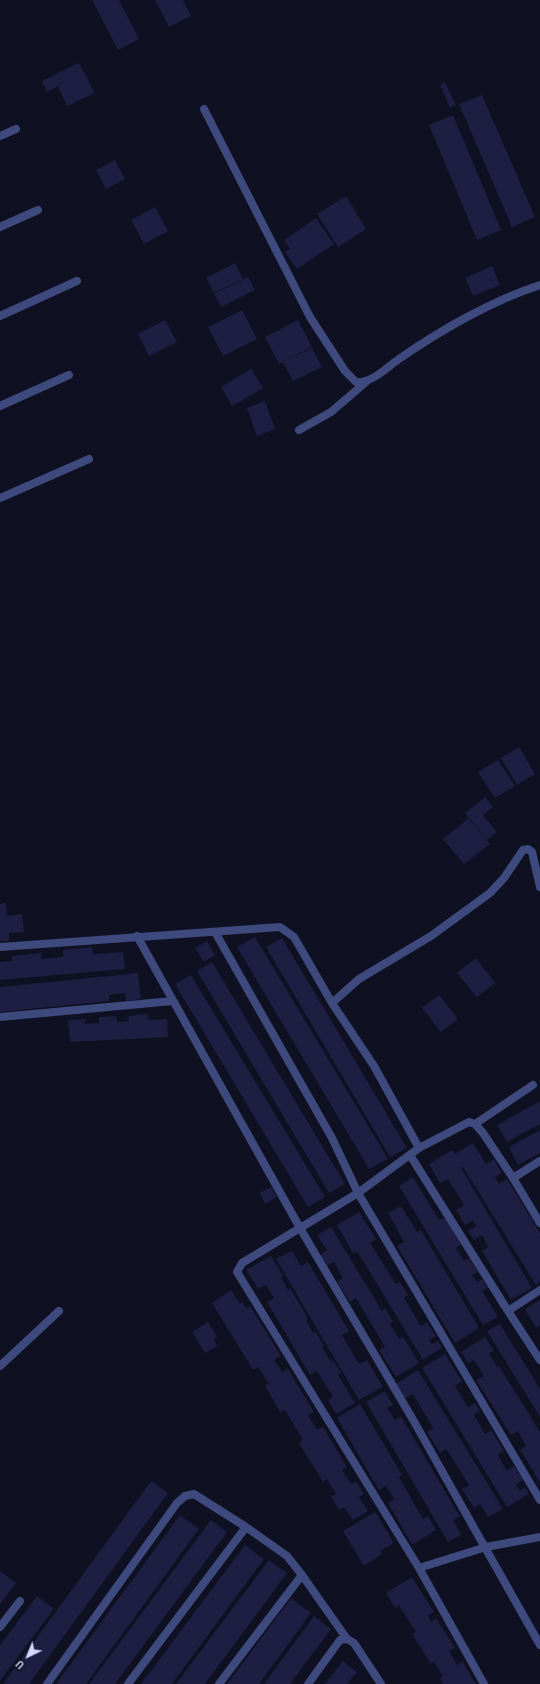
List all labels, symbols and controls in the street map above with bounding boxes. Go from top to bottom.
north arrow [8,1636,48,1676]
text: U [13,1657,27,1672]

